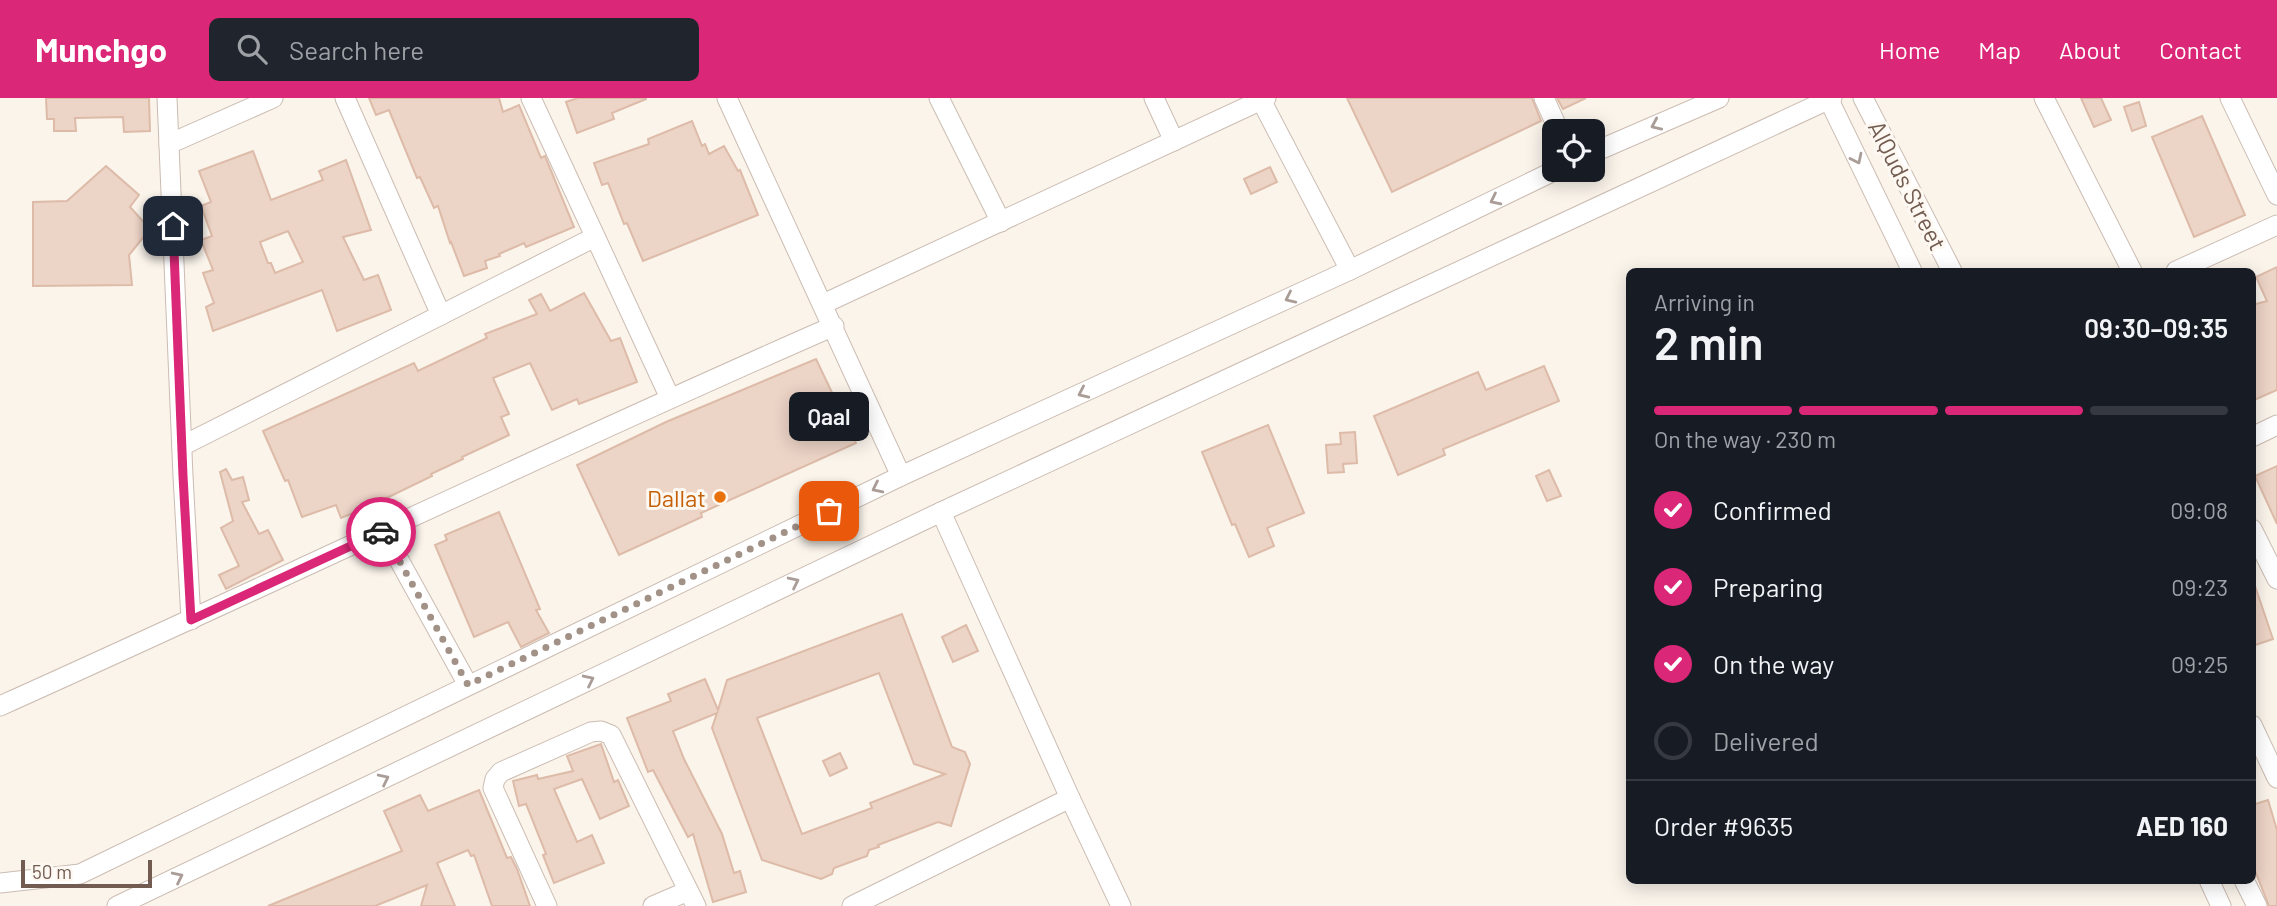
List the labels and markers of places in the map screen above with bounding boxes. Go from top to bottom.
pin [143,196,203,256]
callout: Qaal [789,392,869,441]
pin [799,481,859,541]
place label: Dallat [647,483,706,512]
marker: Dallat [712,489,728,505]

